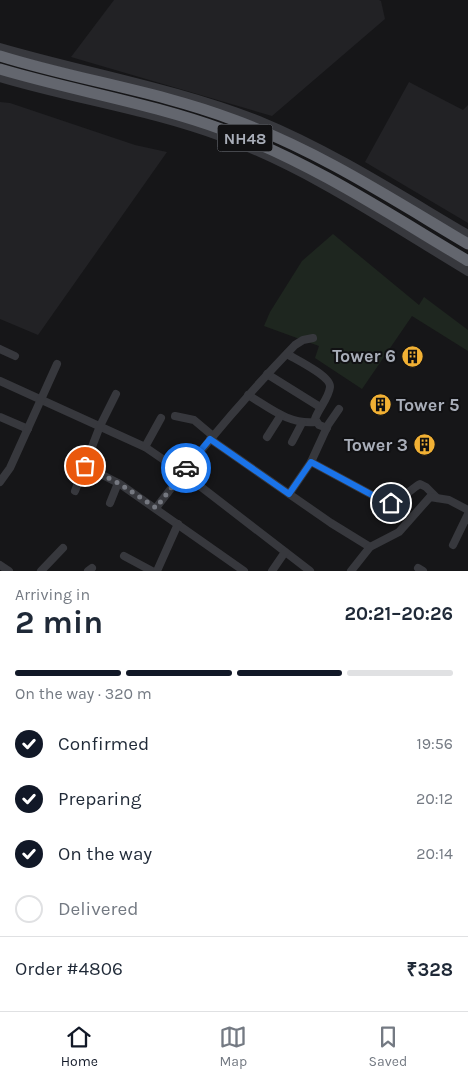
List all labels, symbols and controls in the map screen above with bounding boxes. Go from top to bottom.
road number: NH48 [218,125,272,152]
building icon: Tower 6 [400,344,424,368]
place label: Tower 6 [332,345,396,367]
building icon: Tower 5 [368,393,392,417]
place label: Tower 5 [396,394,459,416]
building icon: Tower 3 [412,433,436,457]
place label: Tower 3 [344,434,408,456]
courier [161,443,211,493]
pin [64,445,106,487]
icon: bag [71,452,99,480]
icon: car [172,454,200,482]
pin [370,482,412,524]
icon: home [377,489,405,517]
text: Arriving in [15,585,90,604]
text: 20:21–20:26 [344,603,453,625]
text: 2 min [15,604,103,641]
text: On the way · 320 m [15,684,152,703]
icon: check [15,730,43,758]
text: Confirmed [58,733,149,755]
text: 19:56 [417,734,453,753]
icon: check [15,785,43,813]
text: Preparing [58,788,141,810]
text: 20:12 [416,789,453,808]
icon: check [15,840,43,868]
text: On the way [58,843,152,865]
text: 20:14 [416,844,453,863]
text: Delivered [58,898,138,920]
text: Order #4806 [15,958,123,980]
text: ₹328 [407,959,453,981]
tab: Home [61,1023,98,1070]
tab: Map [219,1023,247,1070]
tab: Saved [369,1023,407,1070]

